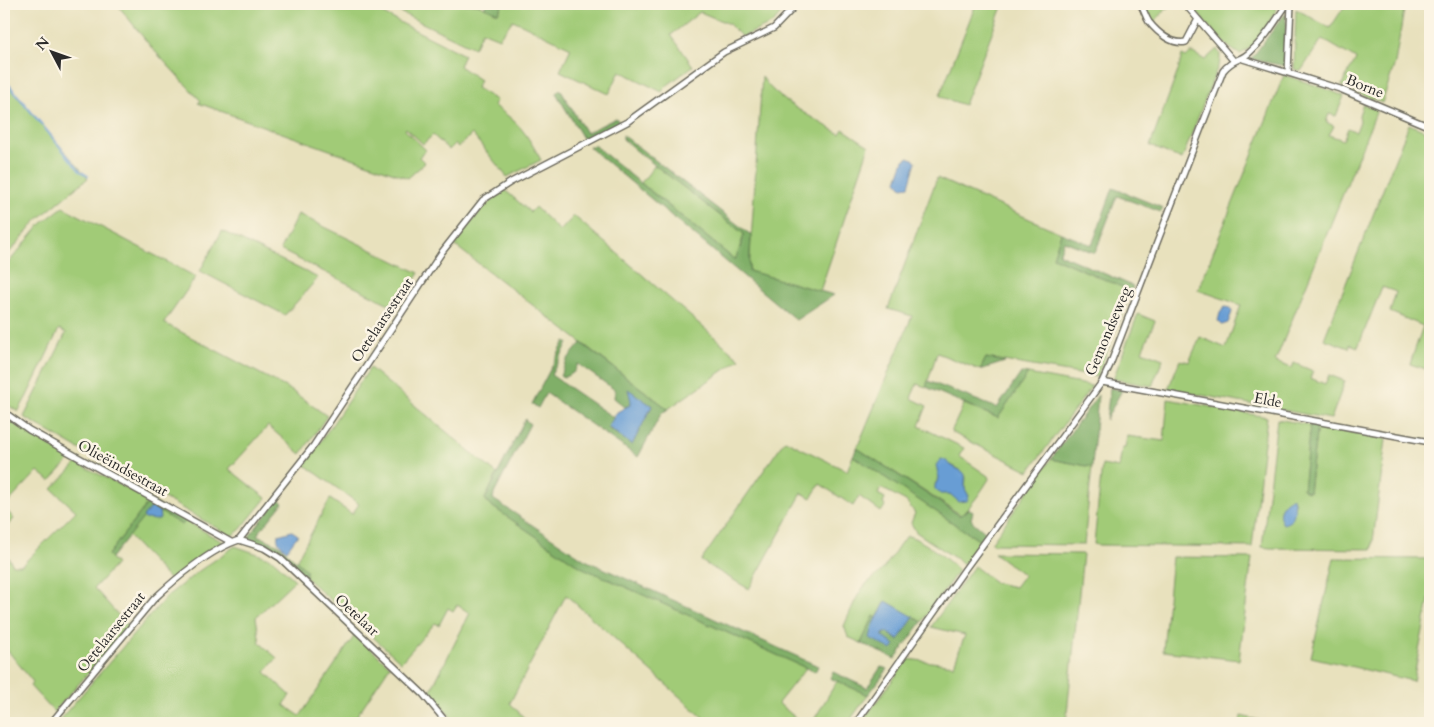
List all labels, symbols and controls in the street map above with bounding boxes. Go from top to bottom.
north arrow [28,28,78,78]
text: N [31,33,54,55]
street label: Borne [1343,69,1387,103]
street label: Oetelaarsestraat [346,273,418,366]
street label: Gemondseweg [1080,283,1136,379]
street label: Elde [1252,388,1284,413]
street label: Olieëindsestraat [74,435,172,501]
street label: Oetelaarsestraat [72,587,150,677]
street label: Oetelaar [331,589,384,641]

